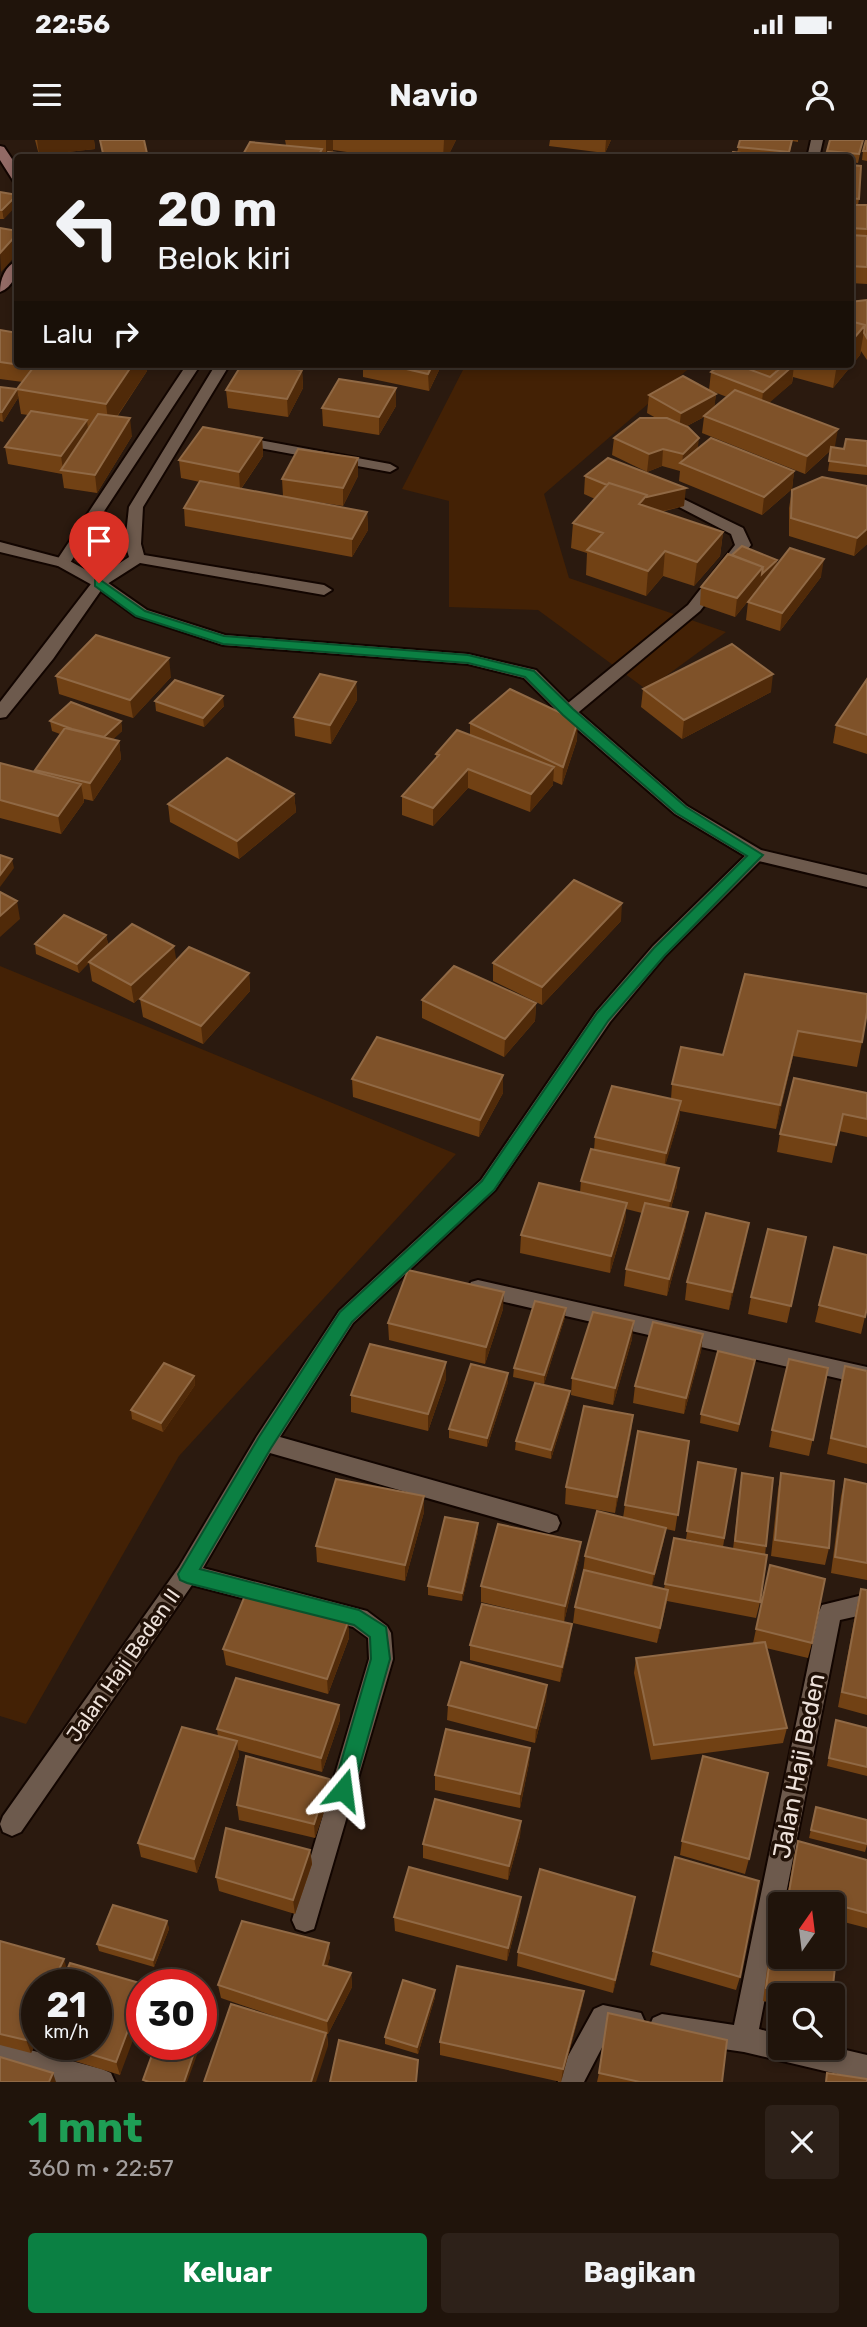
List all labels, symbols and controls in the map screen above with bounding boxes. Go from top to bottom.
text: 22:56 [35,9,110,40]
icon: menu [28,76,66,114]
text: Navio [389,76,478,114]
icon: person [801,76,839,114]
text: 20 m [157,180,278,238]
icon: left [42,182,133,273]
text: Belok kiri [157,239,291,277]
icon: right [107,315,145,353]
text: Lalu [42,319,93,350]
pin [69,511,129,583]
icon: arrive [80,522,118,560]
street label: Jalan Haji Beden II [61,1584,185,1746]
street label: Jalan Haji Beden [767,1671,831,1861]
position arrow [306,1753,380,1827]
north arrow [768,1892,845,1969]
map controls [768,1892,845,2060]
speed limit sign: 30 [126,1969,217,2060]
button: search [768,1983,845,2060]
text: 21 [46,1984,87,2026]
text: km/h [44,2021,89,2043]
text: 1 mnt [28,2103,143,2153]
button: close [765,2105,839,2179]
text: 360 m · 22:57 [28,2154,174,2182]
button: Keluar [28,2233,427,2313]
button: Bagikan [441,2233,839,2313]

